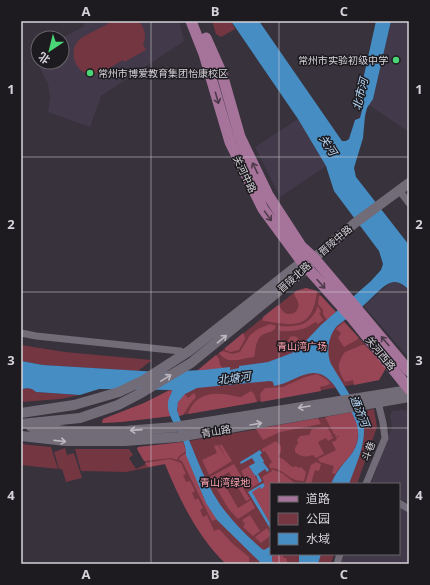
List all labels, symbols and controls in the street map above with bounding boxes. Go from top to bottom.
text: A [82,2,91,20]
text: B [211,2,220,20]
text: C [340,2,348,20]
north arrow [30,30,70,70]
text: 北 [35,49,53,68]
place label: 常州市实验初级中学 [298,53,388,67]
marker: 常州市实验初级中学 [391,55,401,65]
place label: 常州市博爱教育集团怡康校区 [98,66,228,80]
marker: 常州市博爱教育集团怡康校区 [85,68,95,78]
water label: 北市河 [348,74,371,112]
text: 1 [7,80,15,98]
text: 1 [415,80,423,98]
one-way arrow [214,91,221,104]
water label: 关河 [316,131,342,160]
street label: 关河中路 [230,153,260,195]
one-way arrow [251,162,258,174]
one-way arrow [264,211,272,222]
text: 2 [7,215,15,233]
text: 2 [415,215,423,233]
street label: 晋陵中路 [315,222,355,258]
street label: 晋陵北路 [274,258,314,296]
one-way arrow [316,278,325,288]
street label: 关河西路 [363,333,399,373]
one-way arrow [216,334,227,343]
one-way arrow [380,336,389,347]
park label: 青山湾广场 [277,339,327,353]
text: 3 [7,351,15,369]
text: 3 [415,351,423,369]
water label: 北塘河 [217,368,253,387]
one-way arrow [160,374,172,382]
water label: 通济河 [347,393,374,431]
one-way arrow [298,403,311,411]
one-way arrow [249,420,262,428]
street label: 青山路 [200,422,232,440]
one-way arrow [130,427,143,434]
one-way arrow [53,437,66,444]
street label: 斗巷 [358,439,378,463]
park label: 青山湾绿地 [200,475,251,489]
legend [270,483,400,555]
text: 4 [7,486,15,504]
text: 4 [415,486,423,504]
text: 道路 [306,490,330,507]
text: 公园 [306,510,330,527]
text: 水域 [306,530,330,547]
text: A [82,565,91,583]
text: B [211,565,220,583]
text: C [340,565,348,583]

